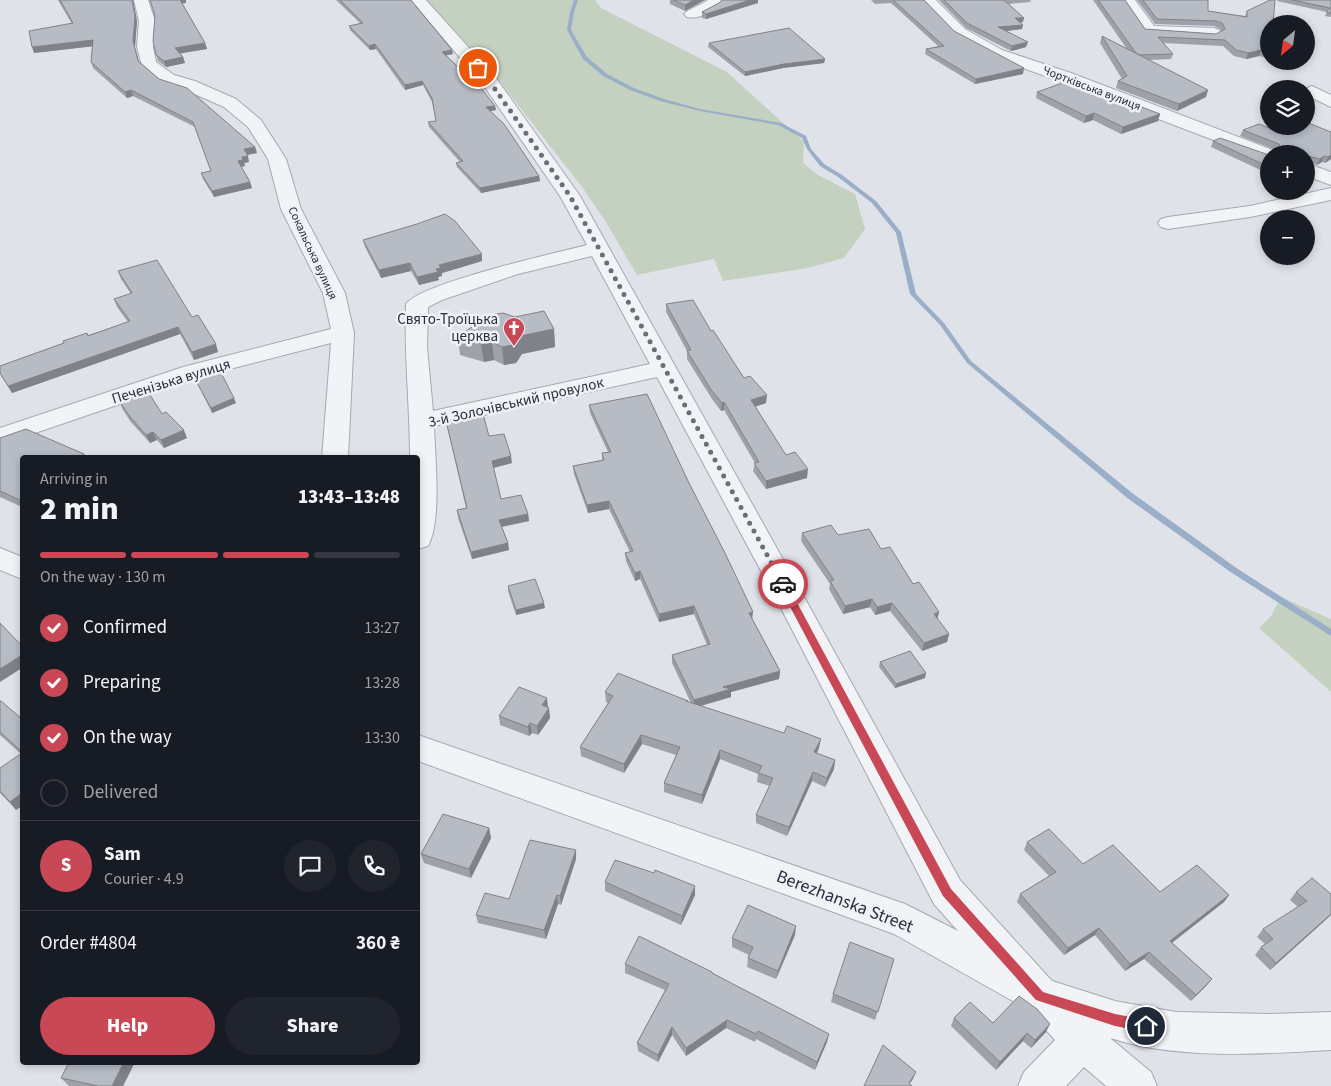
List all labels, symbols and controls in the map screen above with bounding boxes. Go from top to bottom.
north arrow [1260,15,1315,70]
map controls [1260,15,1315,265]
pin [457,47,499,89]
icon: bag [464,54,492,82]
street label: Чортківська вулиця [1040,62,1143,115]
button: layers [1260,80,1315,135]
button: + [1260,145,1315,200]
street label: Сокальська вулиця [284,204,342,302]
button: − [1260,210,1315,265]
place label: Свято-Троїцька церква [397,309,498,347]
church icon: Свято-Троїцька церква [502,316,526,347]
street label: Печенізька вулиця [109,353,233,410]
street label: 3-й Золочівський провулок [426,372,606,433]
text: Arriving in [40,468,108,490]
text: 13:43–13:48 [298,484,400,511]
text: 2 min [40,486,119,532]
courier [758,559,808,609]
text: On the way · 130 m [40,566,165,588]
icon: car [769,570,797,598]
icon: check [40,614,68,642]
text: Confirmed [83,614,167,641]
text: 13:27 [364,617,400,639]
icon: check [40,669,68,697]
text: Preparing [83,669,161,696]
text: 13:28 [364,672,400,694]
icon: check [40,724,68,752]
text: On the way [83,724,172,751]
text: 13:30 [364,727,400,749]
text: Delivered [83,779,158,806]
button: chat [284,840,336,892]
button: phone [348,840,400,892]
text: Sam [104,841,141,868]
text: S [61,852,71,879]
street label: Berezhanska Street [773,864,917,939]
text: Courier · 4.9 [104,868,184,890]
text: Order #4804 [40,930,137,957]
text: 360 ₴ [356,930,400,957]
button: Help [40,997,215,1055]
button: Share [225,997,400,1055]
pin [1125,1005,1167,1047]
icon: home [1132,1012,1160,1040]

